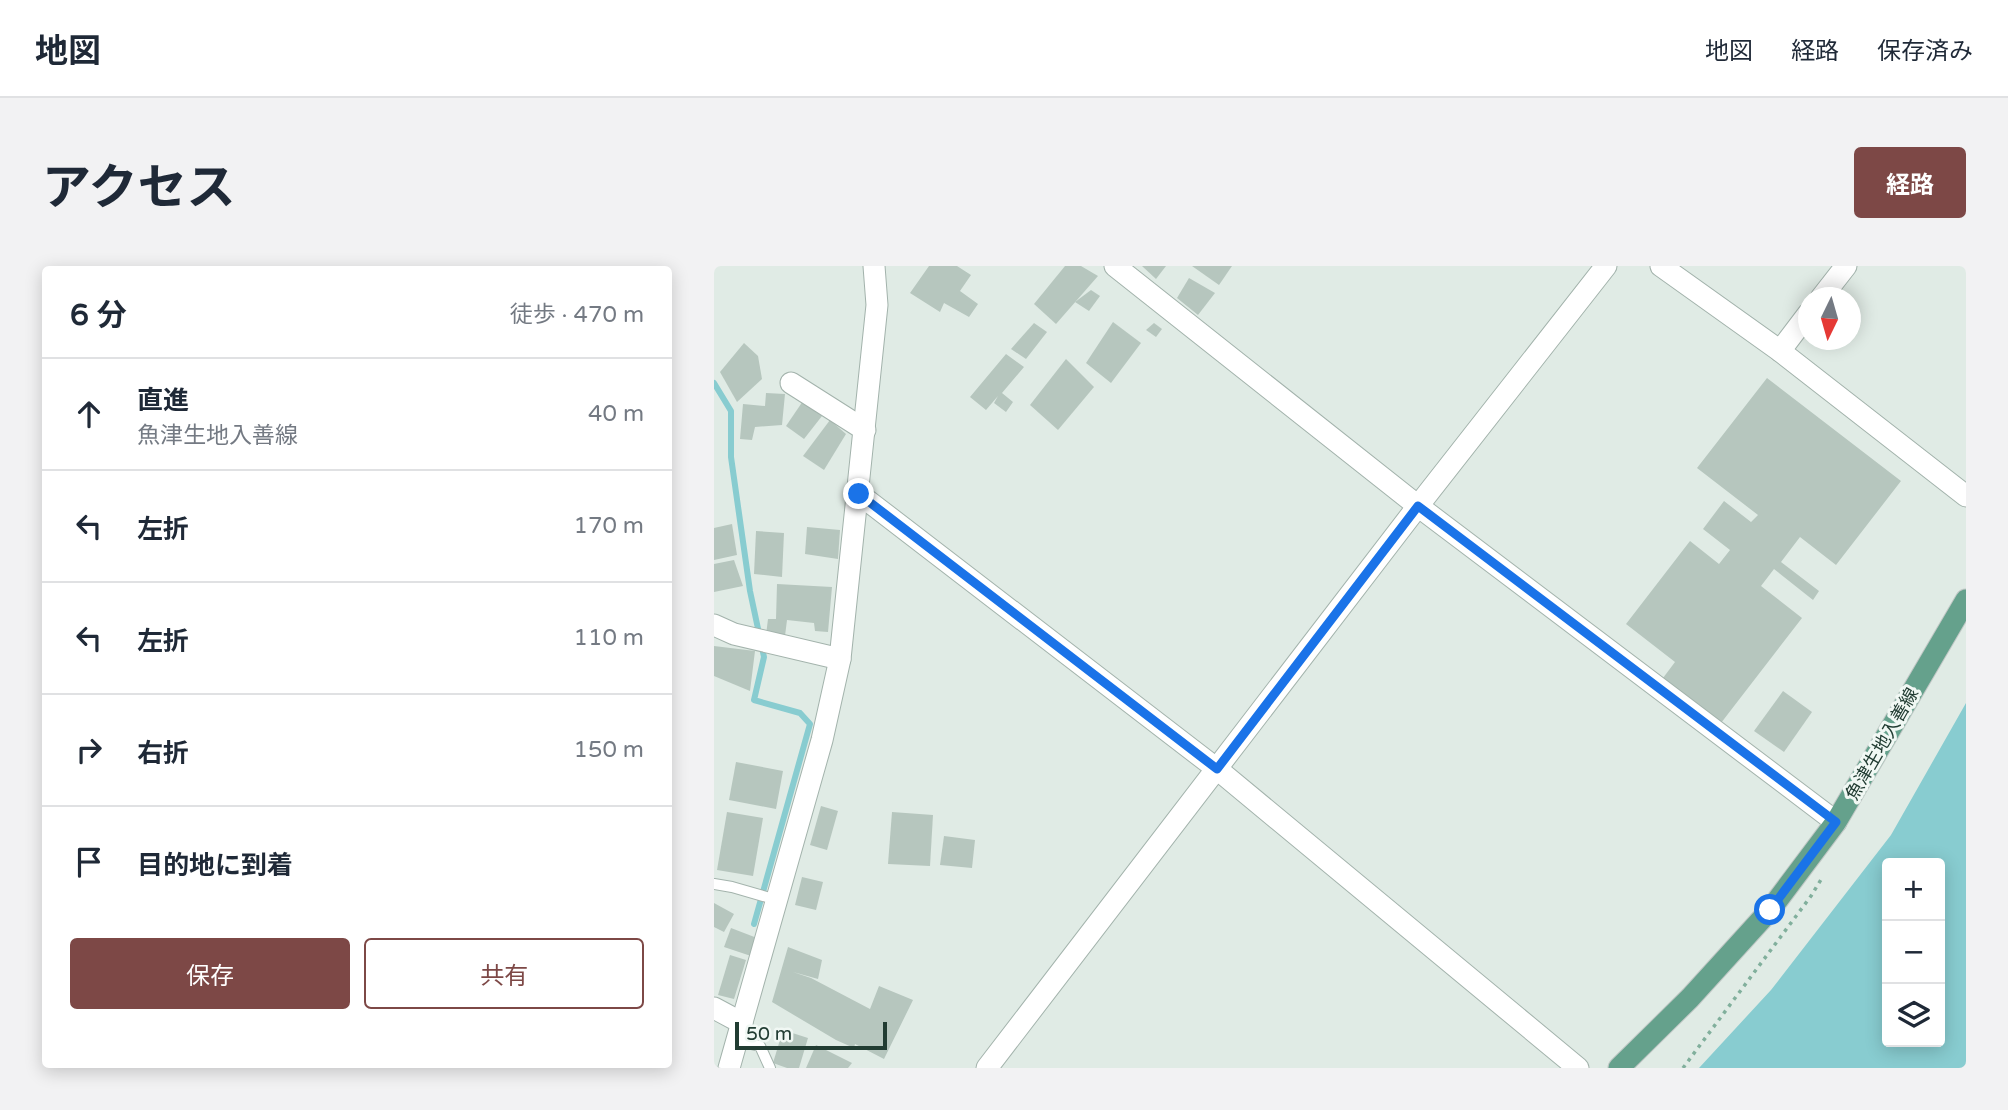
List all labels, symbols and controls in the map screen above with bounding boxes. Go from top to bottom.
text: 地図 [35,32,101,71]
text: 地図 [1705,37,1753,66]
text: 経路 [1791,37,1839,66]
text: 保存済み [1877,37,1973,66]
button: 経路 [1854,147,1966,218]
text: アクセス [42,159,236,218]
north arrow [1798,287,1861,350]
text: 6 分 [70,297,127,334]
text: 徒歩 · 470 m [510,301,644,329]
text: 直進 [137,385,189,416]
icon: ahead [70,395,108,433]
text: 40 m [588,400,644,428]
text: 魚津生地入善線 [137,422,298,450]
route end [843,478,874,509]
icon: left [70,507,108,545]
text: 170 m [574,512,644,540]
text: 左折 [137,514,189,545]
icon: left [70,619,108,657]
text: 110 m [574,624,644,652]
text: 左折 [137,626,189,657]
street label: 魚津生地入善線 [1841,684,1923,804]
icon: right [70,731,108,769]
text: 150 m [574,736,644,764]
text: 右折 [137,738,189,769]
icon: arrive [70,843,108,881]
text: 目的地に到着 [137,850,293,881]
map controls [1882,858,1945,1047]
button: + [1882,858,1945,921]
route start [1754,894,1785,925]
button: − [1882,921,1945,984]
button: 保存 [70,938,350,1009]
button: 共有 [364,938,644,1009]
button: layers [1882,984,1945,1047]
scale bar [735,1019,887,1051]
text: 50 m [746,1023,792,1045]

